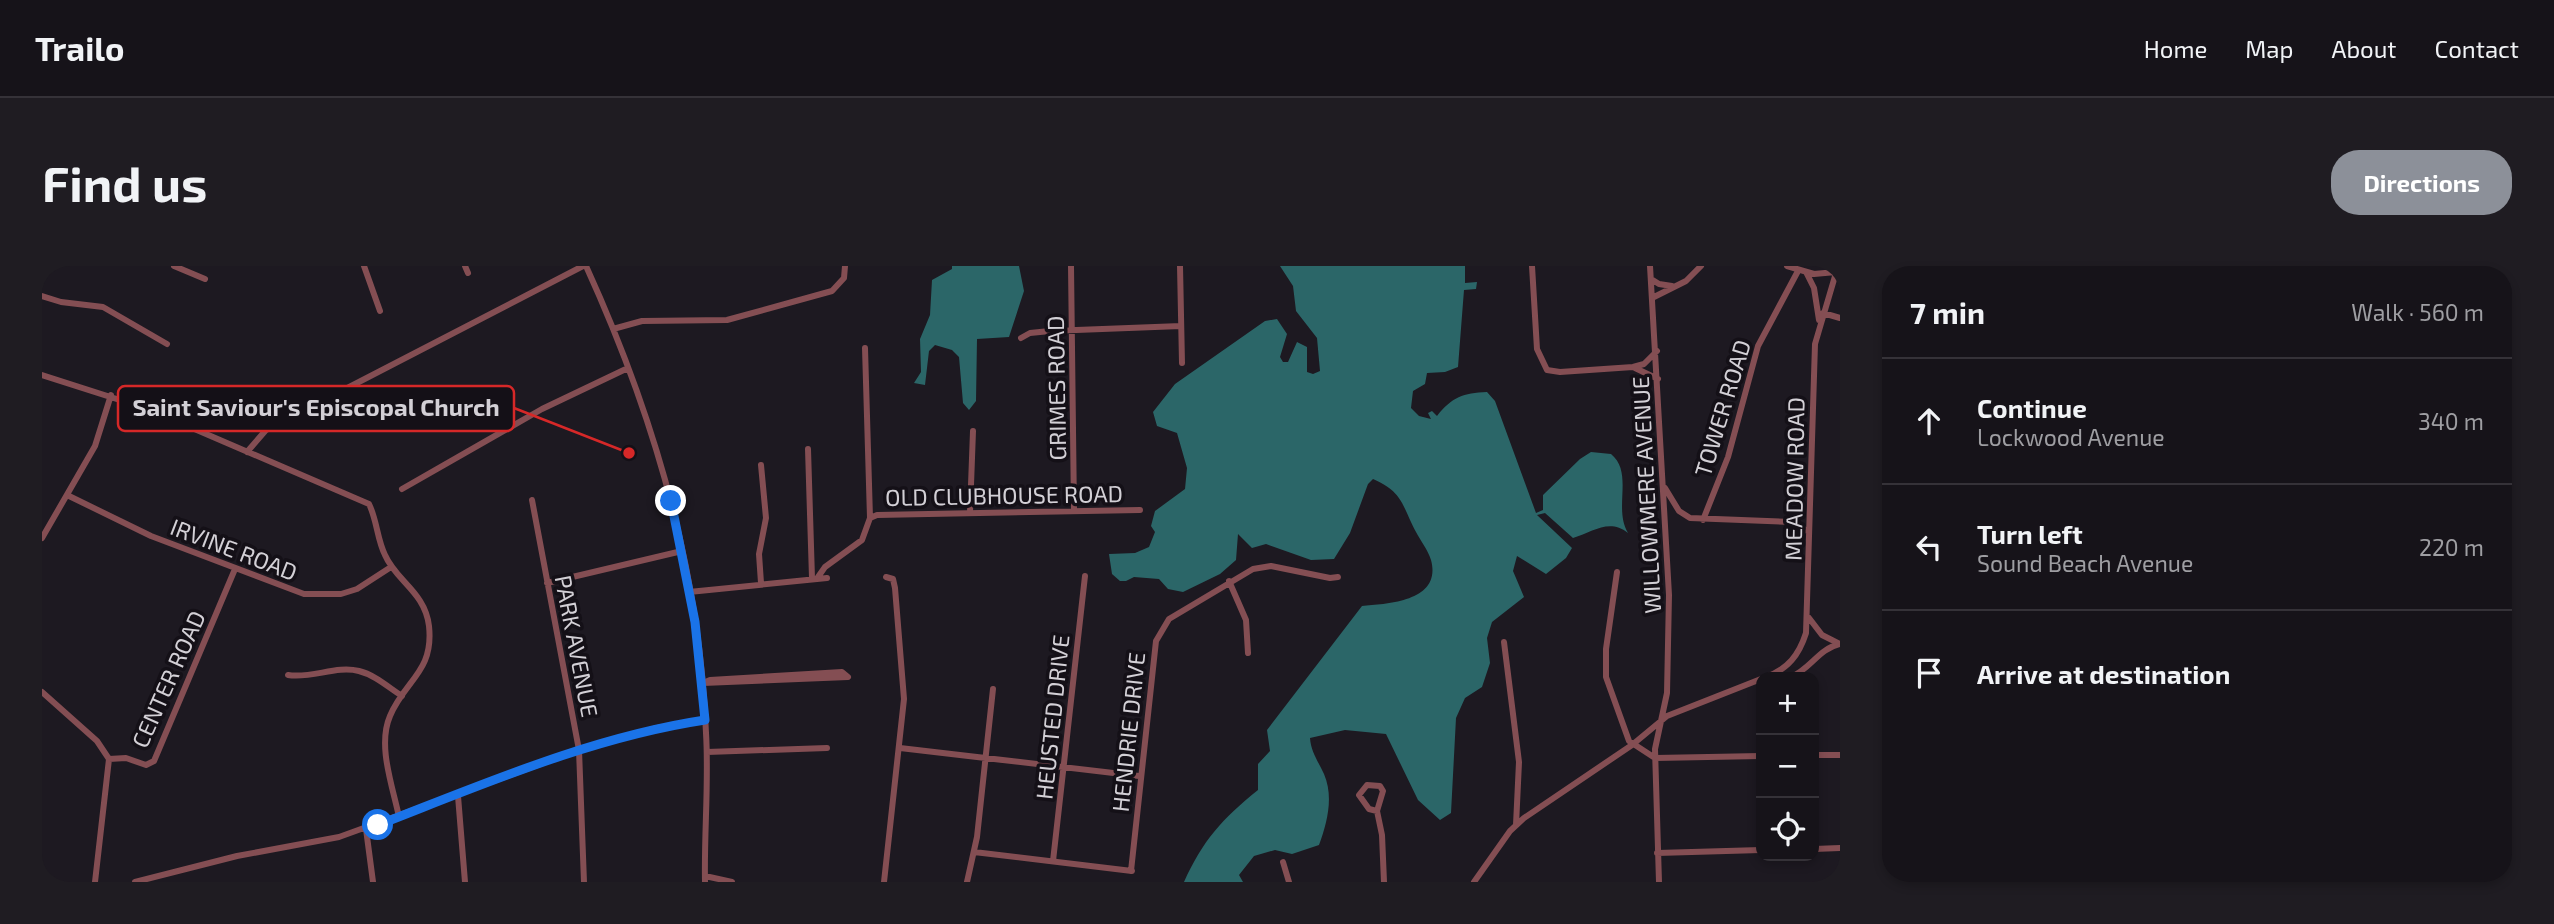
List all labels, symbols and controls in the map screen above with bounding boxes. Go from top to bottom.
text: Trailo [35,28,125,68]
text: Home [2144,34,2207,63]
text: Map [2245,34,2293,63]
text: About [2331,34,2397,63]
text: Contact [2435,34,2519,63]
button: Directions [2331,150,2512,215]
text: Find us [42,153,207,212]
text: 7 min [1910,294,1985,330]
text: Walk · 560 m [2351,298,2484,326]
street label: GRIMES ROAD [1041,315,1071,461]
street label: TOWER ROAD [1688,336,1756,480]
street label: WILLOWMERE AVENUE [1626,376,1666,614]
callout: Saint Saviour's Episcopal Church [118,386,514,431]
text: Saint Saviour's Episcopal Church [132,392,500,421]
text: Continue [1977,392,2087,423]
street label: MEADOW ROAD [1779,397,1809,561]
icon: ahead [1910,402,1948,440]
text: 340 m [2418,407,2484,435]
text: Lockwood Avenue [1977,423,2165,451]
street label: OLD CLUBHOUSE ROAD [885,479,1123,511]
route end [655,485,686,516]
street label: IRVINE ROAD [167,512,301,586]
text: Turn left [1977,518,2083,549]
icon: left [1910,528,1948,566]
text: 220 m [2419,533,2484,561]
text: Sound Beach Avenue [1977,549,2193,577]
street label: PARK AVENUE [550,573,604,719]
street label: CENTER ROAD [125,606,211,752]
street label: HEUSTED DRIVE [1029,633,1075,801]
street label: HENDRIE DRIVE [1106,651,1150,813]
icon: arrive [1910,654,1948,692]
text: Arrive at destination [1977,658,2230,689]
map controls [1756,672,1819,861]
button: + [1756,672,1819,735]
button: − [1756,735,1819,798]
button: locate [1756,798,1819,861]
route start [362,809,393,840]

